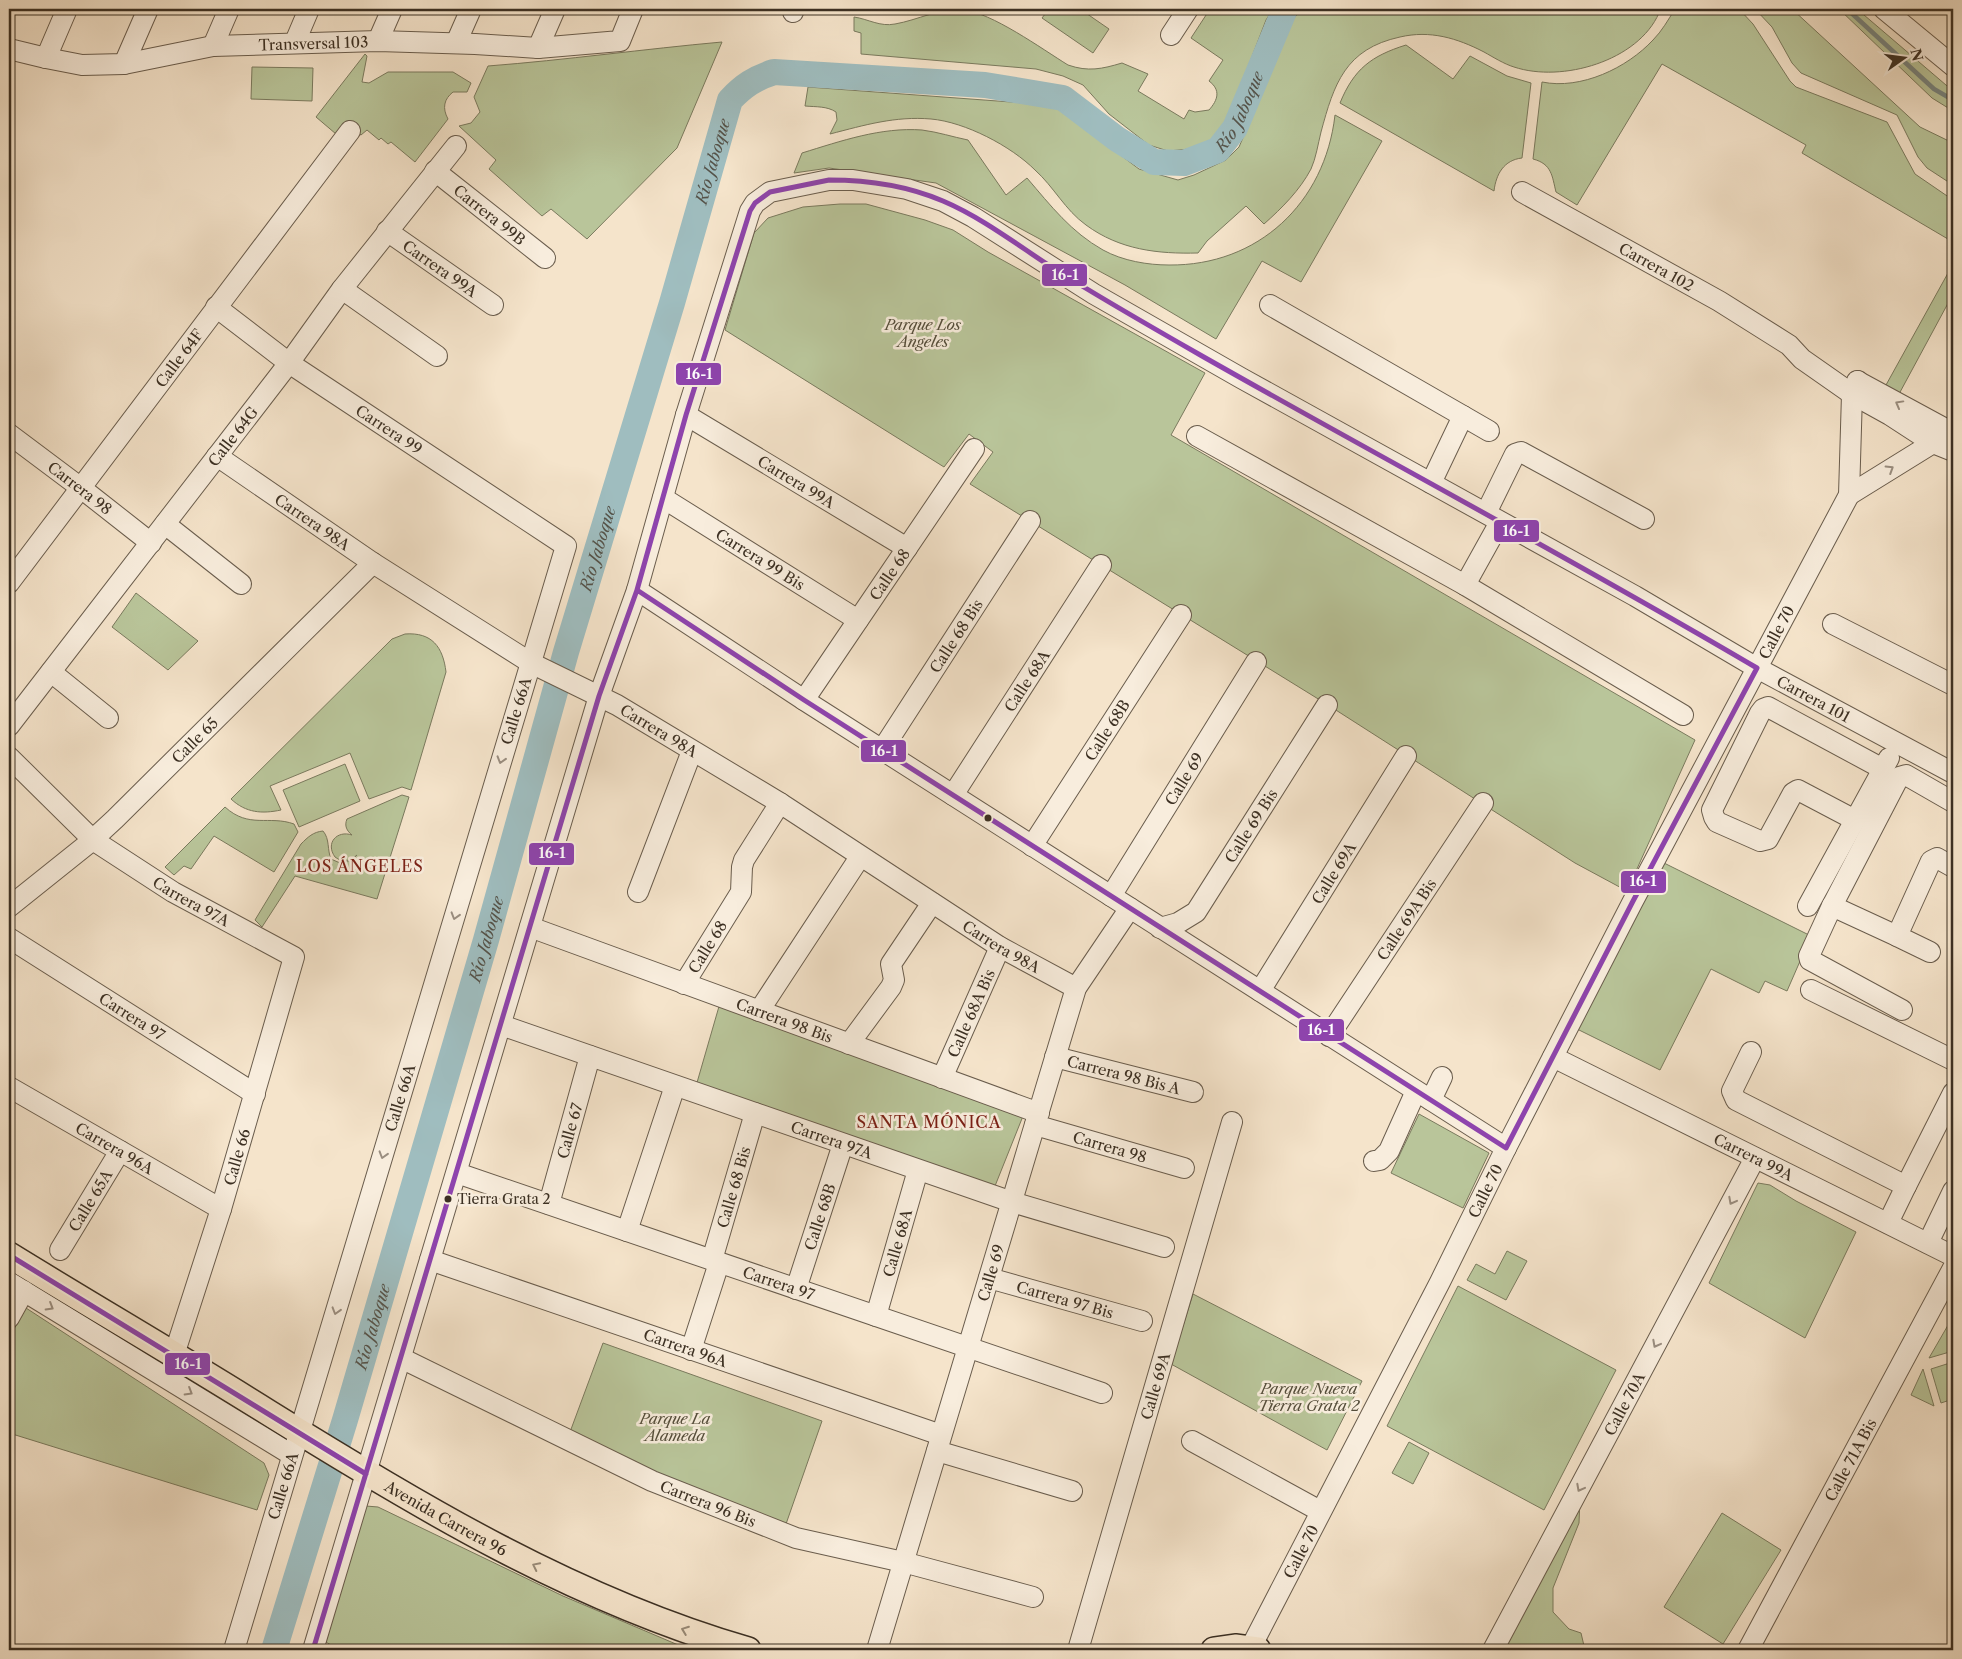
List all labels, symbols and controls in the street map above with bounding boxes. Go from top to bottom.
street label: Transversal 103 [258,32,369,54]
north arrow [1880,32,1930,82]
text: N [1906,47,1927,63]
water label: Río Jaboque [1209,67,1268,158]
water label: Río Jaboque [690,115,735,208]
street label: Carrera 99B [450,180,530,249]
street label: Carrera 99A [399,236,482,301]
street label: Carrera 102 [1616,238,1698,295]
line badge: 16-1 [1041,263,1088,287]
text: 16-1 [1052,266,1079,284]
park label: Parque Los Angeles [884,315,962,351]
street label: Calle 64F [151,325,207,391]
line badge: 16-1 [675,362,722,386]
text: 16-1 [686,365,713,383]
street label: Carrera 99 [352,400,426,458]
one-way arrow [1895,400,1904,410]
street label: Calle 64G [204,403,262,470]
street label: Carrera 99A [755,451,839,512]
street label: Carrera 98 [44,457,116,518]
one-way arrow [1885,466,1894,475]
street label: Carrera 98A [271,489,355,555]
water label: Río Jaboque [574,502,620,595]
line badge: 16-1 [1493,519,1540,543]
text: 16-1 [1503,522,1530,540]
street label: Carrera 99 Bis [712,524,809,594]
street label: Calle 68 [865,544,914,604]
street label: Calle 68 Bis [925,595,987,676]
street label: Calle 70 [1754,602,1798,662]
street label: Calle 68A [1000,645,1054,715]
street label: Carrera 101 [1774,671,1854,726]
street label: Calle 66A [497,674,535,747]
street label: Calle 68B [1080,696,1133,764]
street label: Carrera 98A [617,700,702,761]
street label: Calle 65 [167,713,222,767]
line badge: 16-1 [860,739,907,763]
text: 16-1 [871,742,898,760]
street label: Calle 69 [1160,749,1207,809]
one-way arrow [497,756,507,764]
street label: Calle 69 Bis [1220,785,1281,866]
unlabelled marker [983,813,993,823]
street label: Calle 69A [1307,838,1360,907]
line badge: 16-1 [528,842,575,866]
text: 16-1 [539,844,566,862]
district label: LOS ÁNGELES [296,856,424,876]
line badge: 16-1 [1620,870,1667,894]
street label: Carrera 97A [149,872,234,931]
text: 16-1 [1630,872,1657,890]
street label: Calle 69A Bis [1372,875,1440,964]
water label: Río Jaboque [464,893,508,986]
one-way arrow [450,911,460,919]
street label: Carrera 98A [959,916,1045,977]
street label: Calle 68 [684,917,731,976]
street label: Calle 68A Bis [943,966,999,1060]
street label: Carrera 97 [96,988,169,1044]
street label: Carrera 98 Bis [734,994,836,1046]
line badge: 16-1 [1298,1018,1345,1042]
text: 16-1 [1308,1021,1335,1039]
street label: Carrera 98 Bis A [1065,1051,1183,1098]
street label: Calle 66A [381,1061,419,1134]
street label: Calle 67 [553,1100,586,1161]
district label: SANTA MÓNICA [856,1112,1002,1132]
street label: Carrera 97A [788,1117,876,1163]
street label: Carrera 96A [72,1118,158,1178]
street label: Calle 66 [220,1126,254,1188]
street label: Carrera 98 [1071,1127,1149,1166]
street label: Carrera 99A [1711,1129,1797,1185]
street label: Calle 68 Bis [712,1144,754,1230]
one-way arrow [378,1151,388,1159]
street label: Calle 70 [1464,1161,1506,1221]
street label: Calle 65A [64,1165,117,1235]
street label: Calle 68B [800,1181,839,1252]
place label: Tierra Grata 2 [457,1190,551,1208]
marker: Tierra Grata 2 [443,1194,453,1204]
one-way arrow [1729,1196,1739,1205]
street label: Calle 68A [878,1206,916,1279]
street label: Calle 69 [973,1242,1008,1303]
street label: Carrera 97 [740,1262,818,1304]
street label: Carrera 97 Bis [1014,1277,1116,1322]
water label: Río Jaboque [350,1280,395,1374]
one-way arrow [45,1301,54,1311]
one-way arrow [331,1306,341,1314]
street label: Carrera 96A [641,1324,731,1371]
one-way arrow [1652,1339,1662,1348]
street label: Calle 69A [1136,1349,1174,1422]
line badge: 16-1 [164,1352,211,1376]
text: 16-1 [175,1355,202,1373]
street label: Calle 70A [1600,1368,1649,1439]
park label: Parque Nueva Tierra Grata 2 [1258,1379,1360,1415]
one-way arrow [184,1385,193,1395]
park label: Parque La Alameda [639,1409,710,1445]
street label: Calle 71A Bis [1820,1415,1880,1504]
street label: Calle 66A [264,1449,302,1522]
street label: Avenida Carrera 96 [380,1476,511,1560]
street label: Carrera 96 Bis [658,1476,759,1531]
one-way arrow [1576,1482,1586,1491]
street label: Calle 70 [1279,1521,1322,1581]
one-way arrow [532,1562,541,1572]
one-way arrow [681,1625,690,1636]

